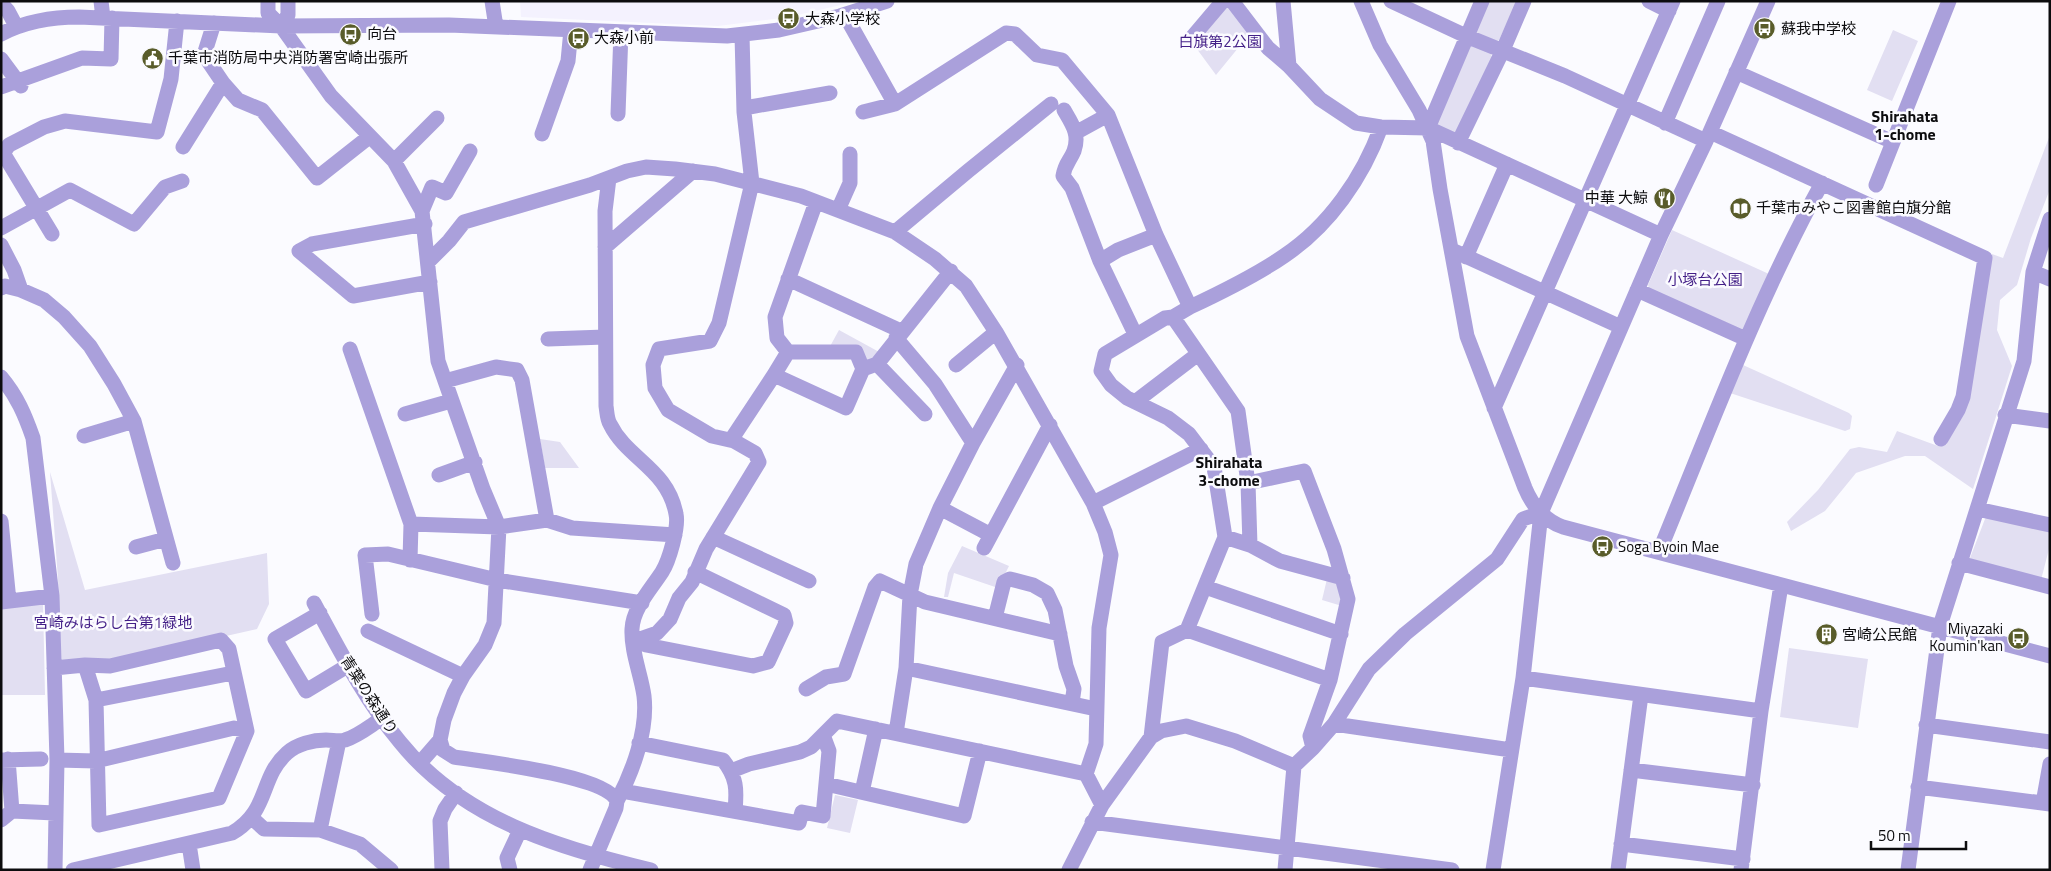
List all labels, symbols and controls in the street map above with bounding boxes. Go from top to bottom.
bus stop icon: 大森小学校 [777,7,801,31]
place label: 大森小学校 [805,7,880,30]
bus stop icon: 蘇我中学校 [1753,17,1777,41]
place label: 蘇我中学校 [1781,17,1856,40]
bus stop icon: 向台 [339,22,363,46]
place label: 向台 [367,22,397,45]
bus stop icon: 大森小前 [566,26,590,50]
place label: 大森小前 [594,26,654,49]
park label: 白旗第2公園 [1178,30,1262,53]
public building icon: 千葉市消防局中央消防署宮崎出張所 [140,46,164,70]
place label: 千葉市消防局中央消防署宮崎出張所 [168,46,408,69]
district label: Shirahata 1-chome [1872,104,1938,146]
place label: 中華 大鯨 [1585,186,1648,209]
restaurant icon: 中華 大鯨 [1652,186,1676,210]
library icon: 千葉市みやこ図書館白旗分館 [1728,196,1752,220]
place label: 千葉市みやこ図書館白旗分館 [1756,196,1951,219]
park label: 小塚台公園 [1667,268,1743,291]
district label: Shirahata 3-chome [1196,450,1262,492]
bus stop icon: Soga Byoin Mae [1590,535,1614,559]
place label: Soga Byoin Mae [1618,535,1719,558]
park label: 宮崎みはらし台第1緑地 [34,611,192,634]
place label: Miyazaki Koumin'kan [1929,617,2003,657]
building icon: 宮崎公民館 [1814,623,1838,647]
place label: 宮崎公民館 [1842,623,1917,646]
bus stop icon: Miyazaki Koumin'kan [2007,626,2031,650]
street label: 青葉の森通り [335,651,404,739]
scale bar [1871,818,1966,850]
text: 50 m [1878,824,1911,847]

